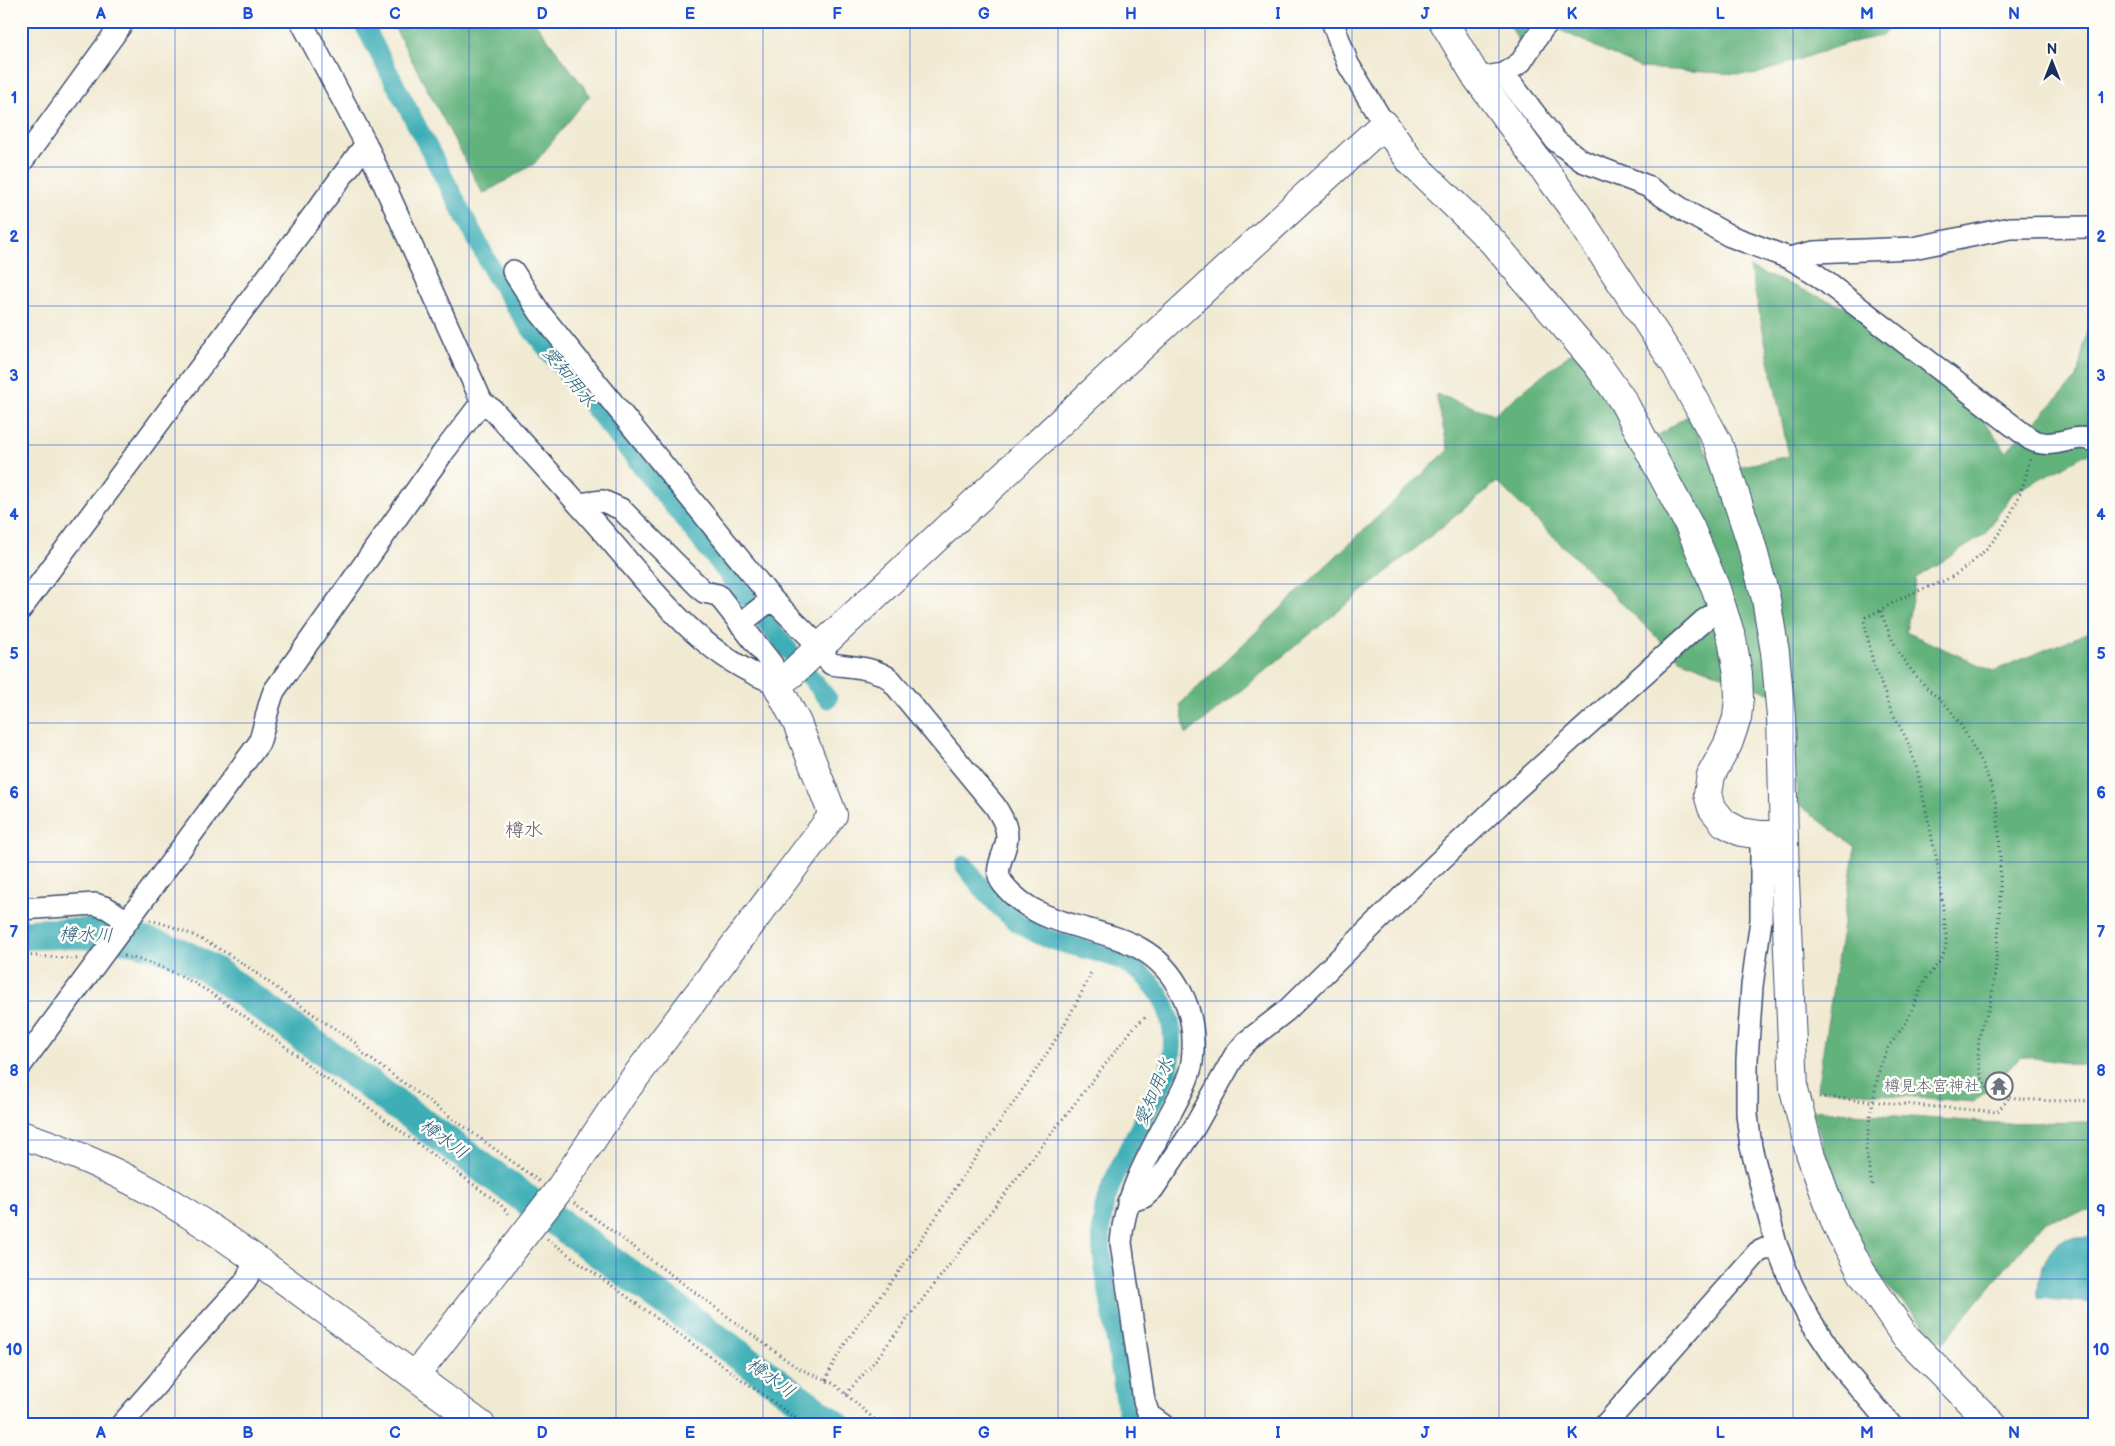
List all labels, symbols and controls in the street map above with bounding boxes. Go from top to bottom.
text: A [95,5,106,24]
text: B [242,5,254,24]
text: C [389,5,401,24]
text: D [536,5,548,24]
text: E [685,5,695,24]
text: F [832,5,842,24]
text: G [978,5,990,24]
text: H [1125,5,1137,24]
text: I [1275,5,1281,24]
text: J [1421,5,1430,24]
text: K [1567,5,1578,24]
text: L [1715,5,1725,24]
text: M [1860,5,1874,24]
text: N [2008,5,2020,24]
north arrow [2028,38,2078,88]
text: N [2047,41,2057,58]
text: 1 [11,89,17,108]
text: 1 [2098,89,2104,108]
text: 2 [9,228,19,247]
text: 2 [2096,228,2106,247]
water label: 愛知用水 [538,342,600,412]
text: 3 [9,367,19,386]
text: 3 [2096,367,2106,386]
text: 4 [9,506,19,525]
text: 4 [2096,506,2106,525]
text: 5 [9,645,19,664]
text: 5 [2096,645,2106,664]
text: 6 [9,784,19,803]
text: 6 [2096,784,2106,803]
district label: 樽水 [505,819,543,842]
text: 7 [10,923,19,942]
text: 7 [2097,923,2106,942]
water label: 樽水川 [59,924,113,946]
water label: 愛知用水 [1130,1055,1178,1129]
text: 8 [9,1062,19,1081]
text: 8 [2096,1062,2106,1081]
temple icon: 樽見本宮神社 [1984,1071,2014,1101]
place label: 樽見本宮神社 [1884,1077,1980,1096]
water label: 樽水川 [416,1115,472,1163]
text: 9 [9,1202,19,1221]
text: 9 [2096,1202,2106,1221]
text: 10 [6,1341,22,1360]
text: 10 [2093,1341,2109,1360]
water label: 樽水川 [743,1354,799,1402]
text: A [95,1424,106,1443]
text: B [242,1424,254,1443]
text: C [389,1424,401,1443]
text: D [536,1424,548,1443]
text: E [685,1424,695,1443]
text: F [832,1424,842,1443]
text: G [978,1424,990,1443]
text: H [1125,1424,1137,1443]
text: I [1275,1424,1281,1443]
text: J [1421,1424,1430,1443]
text: K [1567,1424,1578,1443]
text: L [1715,1424,1725,1443]
text: M [1860,1424,1874,1443]
text: N [2008,1424,2020,1443]

